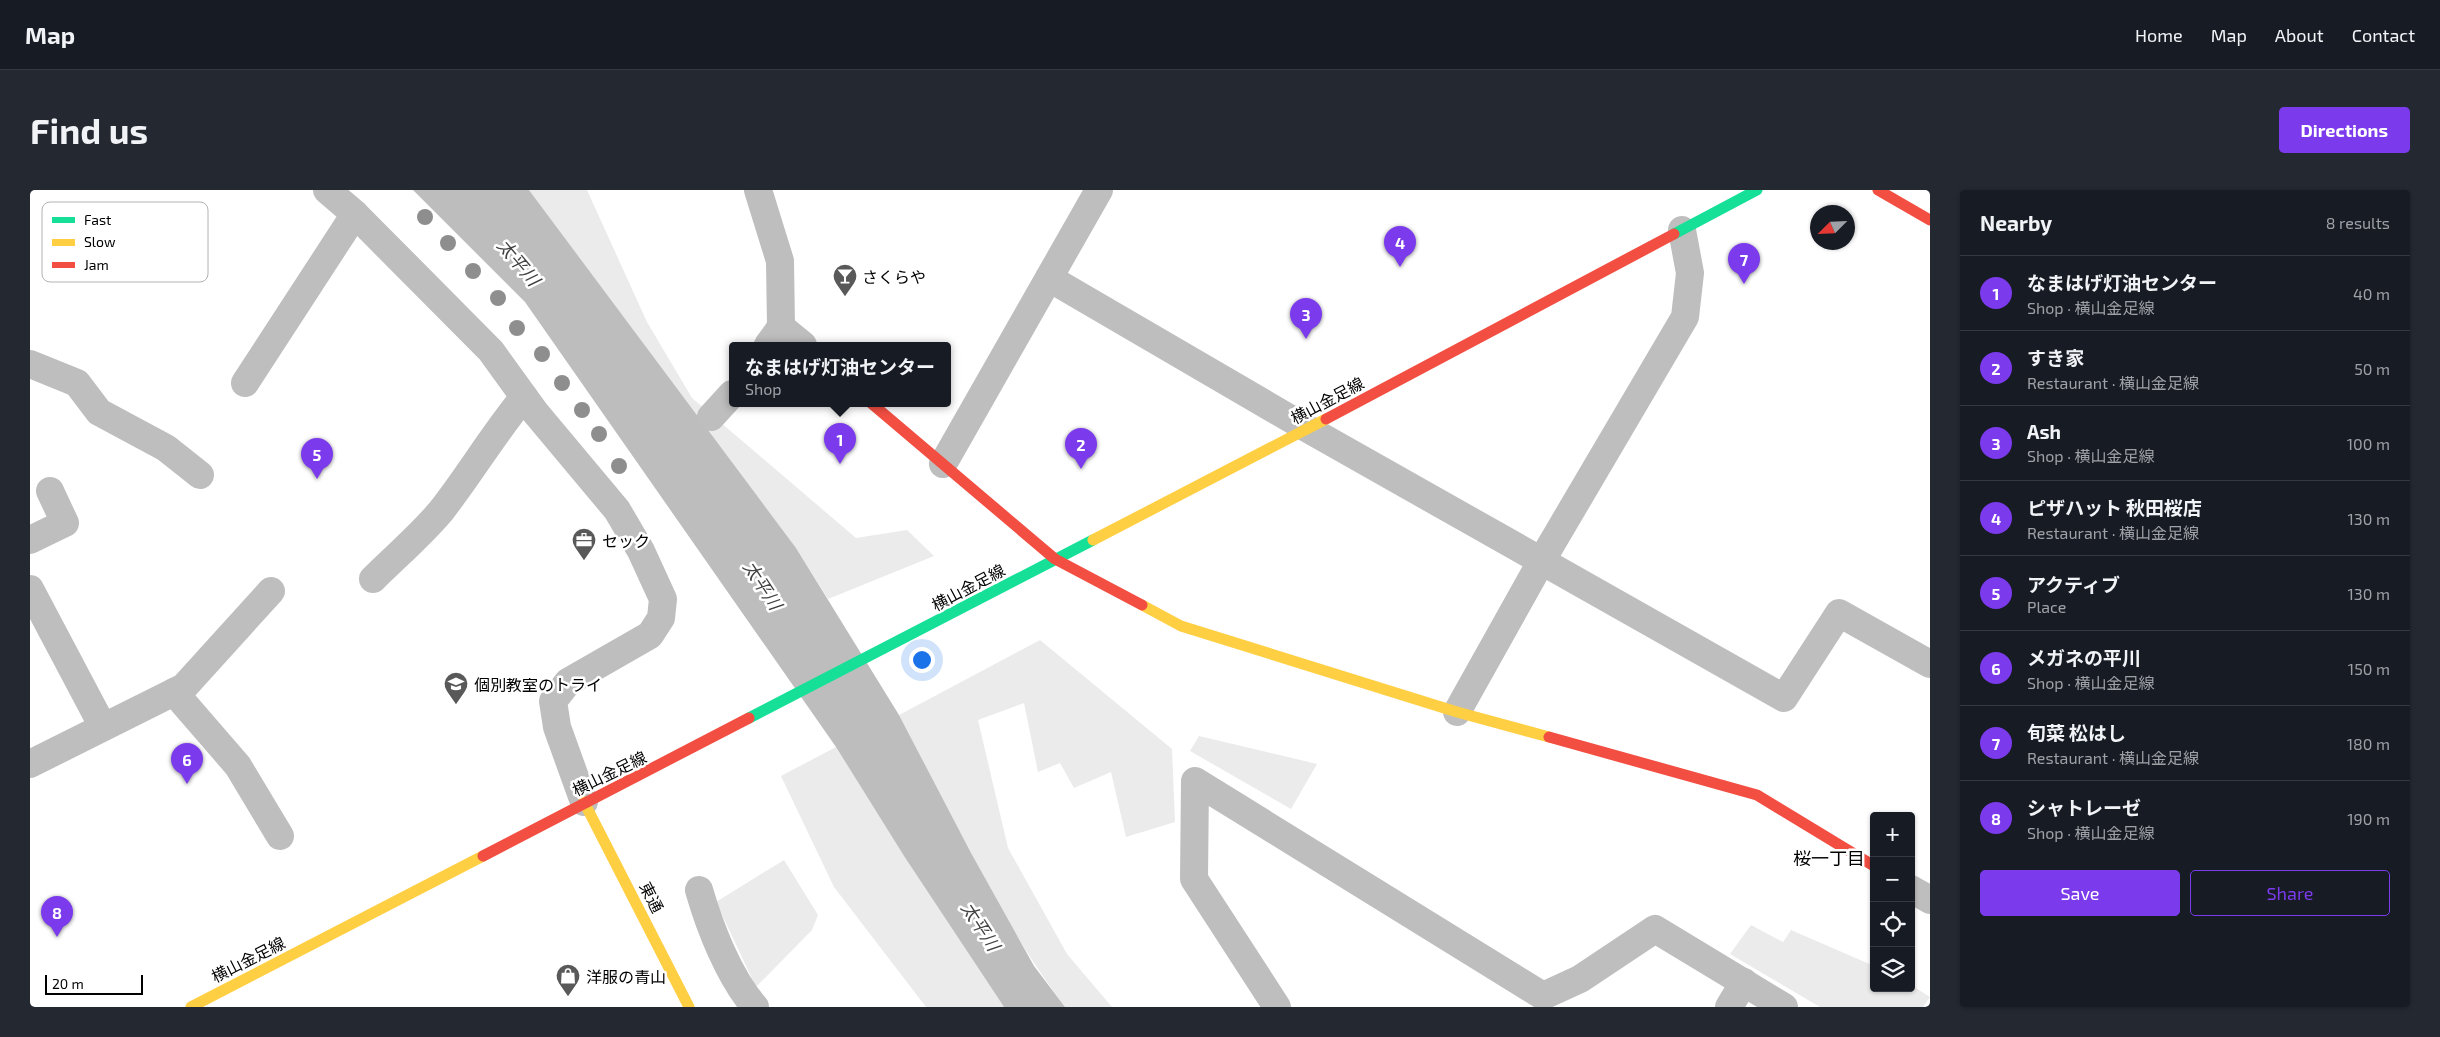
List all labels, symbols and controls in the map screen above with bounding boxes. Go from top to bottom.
text: Map [25,20,75,49]
text: Home [2135,24,2183,46]
text: Map [2211,24,2247,46]
text: About [2275,24,2324,46]
text: Contact [2352,24,2415,46]
button: Directions [2279,107,2410,153]
text: Find us [30,109,148,151]
legend [42,202,208,282]
north arrow [1810,205,1855,250]
text: Nearby [1980,210,2052,235]
text: Fast [84,211,111,228]
text: 8 results [2326,213,2390,232]
pin: 4 [1384,226,1416,267]
text: Slow [84,233,116,250]
water label: 太平川 [493,234,546,291]
pin: 7 [1728,243,1760,284]
text: Jam [84,256,109,273]
bar icon: さくらや [832,263,858,297]
place label: さくらや [862,267,926,286]
text: なまはげ灯油センター [2027,271,2217,294]
text: 1 [1993,284,1999,303]
text: 40 m [2353,284,2390,303]
pin: 3 [1290,298,1322,339]
text: Shop · 横山金足線 [2027,298,2155,317]
popup [729,342,951,407]
text: すき家 [2027,346,2084,369]
text: なまはげ灯油センター [745,355,935,378]
text: 2 [1991,359,2001,378]
text: 50 m [2354,359,2390,378]
street label: 横山金足線 [1287,373,1367,427]
text: Restaurant · 横山金足線 [2027,373,2199,392]
text: Shop [745,379,782,398]
text: Ash [2027,420,2061,443]
pin: 1 [824,423,856,464]
pin: 2 [1065,428,1097,469]
text: 3 [1991,434,2001,453]
text: 100 m [2347,434,2390,453]
pin: 5 [301,438,333,479]
text: Shop · 横山金足線 [2027,446,2155,465]
text: ピザハット 秋田桜店 [2027,496,2202,519]
text: 4 [1991,509,2001,528]
text: 130 m [2348,509,2390,528]
text: Restaurant · 横山金足線 [2027,523,2199,542]
office icon: セック [571,527,597,561]
place label: セック [602,531,650,550]
water label: 太平川 [739,556,788,615]
street label: 横山金足線 [928,560,1008,614]
text: アクティブ [2027,573,2120,596]
text: 5 [1992,584,2000,603]
text: 130 m [2348,584,2390,603]
text: Place [2027,597,2066,616]
text: メガネの平川 [2027,646,2141,669]
your location [909,647,935,673]
text: 6 [1991,659,2001,678]
text: 150 m [2348,659,2390,678]
school or university icon: 個別教室のトライ [443,671,469,705]
text: Shop · 横山金足線 [2027,673,2155,692]
place label: 個別教室のトライ [474,675,602,694]
text: 旬菜 松はし [2027,721,2126,744]
text: 7 [1992,734,2000,753]
text: 180 m [2347,734,2390,753]
pin: 6 [171,743,203,784]
street label: 横山金足線 [569,747,649,799]
text: Restaurant · 横山金足線 [2027,748,2199,767]
text: シャトレーゼ [2027,796,2141,819]
text: 8 [1991,809,2001,828]
text: 190 m [2347,809,2390,828]
map controls [1870,812,1915,992]
button: + [1870,812,1915,857]
text: Shop · 横山金足線 [2027,823,2155,842]
district label: 桜一丁目 [1793,847,1865,869]
button: − [1870,857,1915,902]
button: Save [1980,870,2180,916]
button: Share [2190,870,2390,916]
street label: 東通 [636,878,668,916]
pin: 8 [41,896,73,937]
water label: 太平川 [957,897,1006,956]
button: locate [1870,902,1915,947]
street label: 横山金足線 [208,932,288,986]
button: layers [1870,947,1915,992]
shop icon: 洋服の青山 [555,963,581,997]
place label: 洋服の青山 [586,967,666,986]
scale bar [45,972,142,995]
text: 20 m [52,975,84,992]

